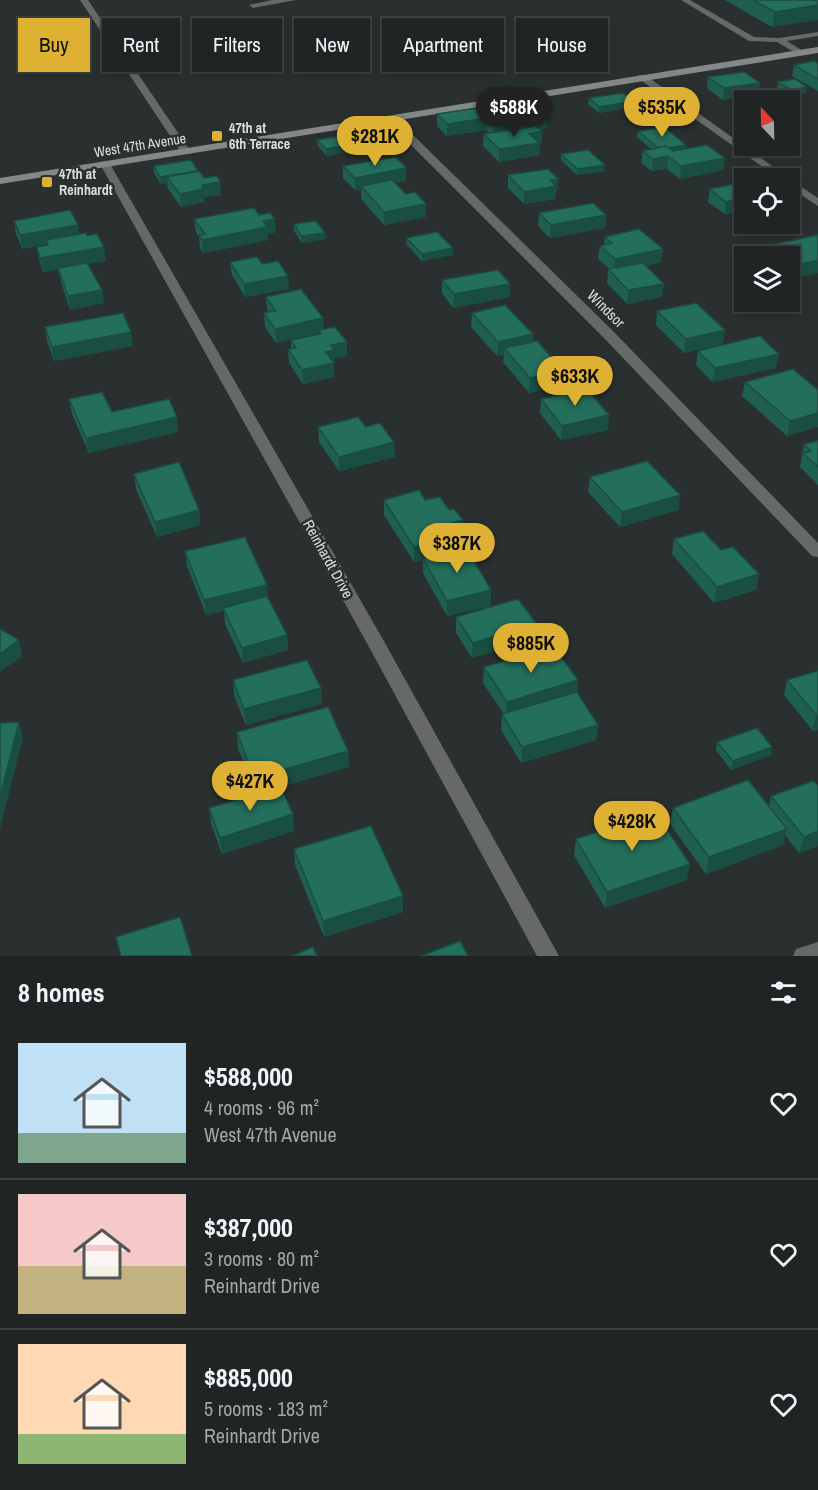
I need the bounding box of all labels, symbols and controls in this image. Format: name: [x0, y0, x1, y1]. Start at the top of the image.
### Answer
chip: Buy: [18, 18, 90, 72]
chip: Rent: [102, 18, 180, 72]
chip: Filters: [192, 18, 282, 72]
chip: New: [294, 18, 370, 72]
chip: Apartment: [382, 18, 504, 72]
chip: House: [516, 18, 608, 72]
pin: $588K: [472, 87, 556, 138]
pin: $535K: [620, 87, 704, 138]
north arrow: [734, 90, 800, 156]
map controls: [734, 90, 800, 312]
text: $588K: [490, 93, 538, 120]
text: $535K: [638, 93, 686, 120]
pin: $281K: [333, 116, 417, 167]
place label: 47th at 6th Terrace: [229, 119, 290, 153]
text: $281K: [351, 122, 399, 149]
street label: West 47th Avenue: [93, 129, 187, 161]
marker: 47th at 6th Terrace: [210, 129, 224, 143]
place label: 47th at Reinhardt: [59, 165, 113, 199]
button: locate: [734, 168, 800, 234]
marker: 47th at Reinhardt: [40, 175, 54, 189]
button: layers: [734, 246, 800, 312]
street label: Windsor: [583, 285, 630, 332]
pin: $633K: [533, 356, 617, 407]
text: $633K: [551, 362, 599, 389]
street label: Reinhardt Drive: [298, 516, 359, 602]
pin: $387K: [415, 523, 499, 574]
text: $387K: [433, 529, 481, 556]
pin: $885K: [489, 623, 573, 674]
text: $885K: [507, 629, 555, 656]
pin: $427K: [208, 761, 292, 812]
text: $427K: [226, 767, 274, 794]
pin: $428K: [590, 801, 674, 852]
text: $428K: [608, 807, 656, 834]
text: 8 homes: [18, 975, 105, 1010]
icon: filters: [767, 976, 800, 1009]
text: $588,000: [204, 1059, 293, 1094]
icon: home: [66, 1067, 138, 1139]
icon: heart: [767, 1087, 800, 1120]
text: 4 rooms · 96 m²: [204, 1094, 319, 1121]
text: West 47th Avenue: [204, 1121, 337, 1148]
text: $387,000: [204, 1210, 293, 1245]
icon: home: [66, 1218, 138, 1290]
icon: heart: [767, 1238, 800, 1271]
text: 3 rooms · 80 m²: [204, 1245, 319, 1272]
text: Reinhardt Drive: [204, 1272, 320, 1299]
text: $885,000: [204, 1360, 293, 1395]
icon: home: [66, 1368, 138, 1440]
icon: heart: [767, 1388, 800, 1421]
text: 5 rooms · 183 m²: [204, 1395, 328, 1422]
text: Reinhardt Drive: [204, 1422, 320, 1449]

